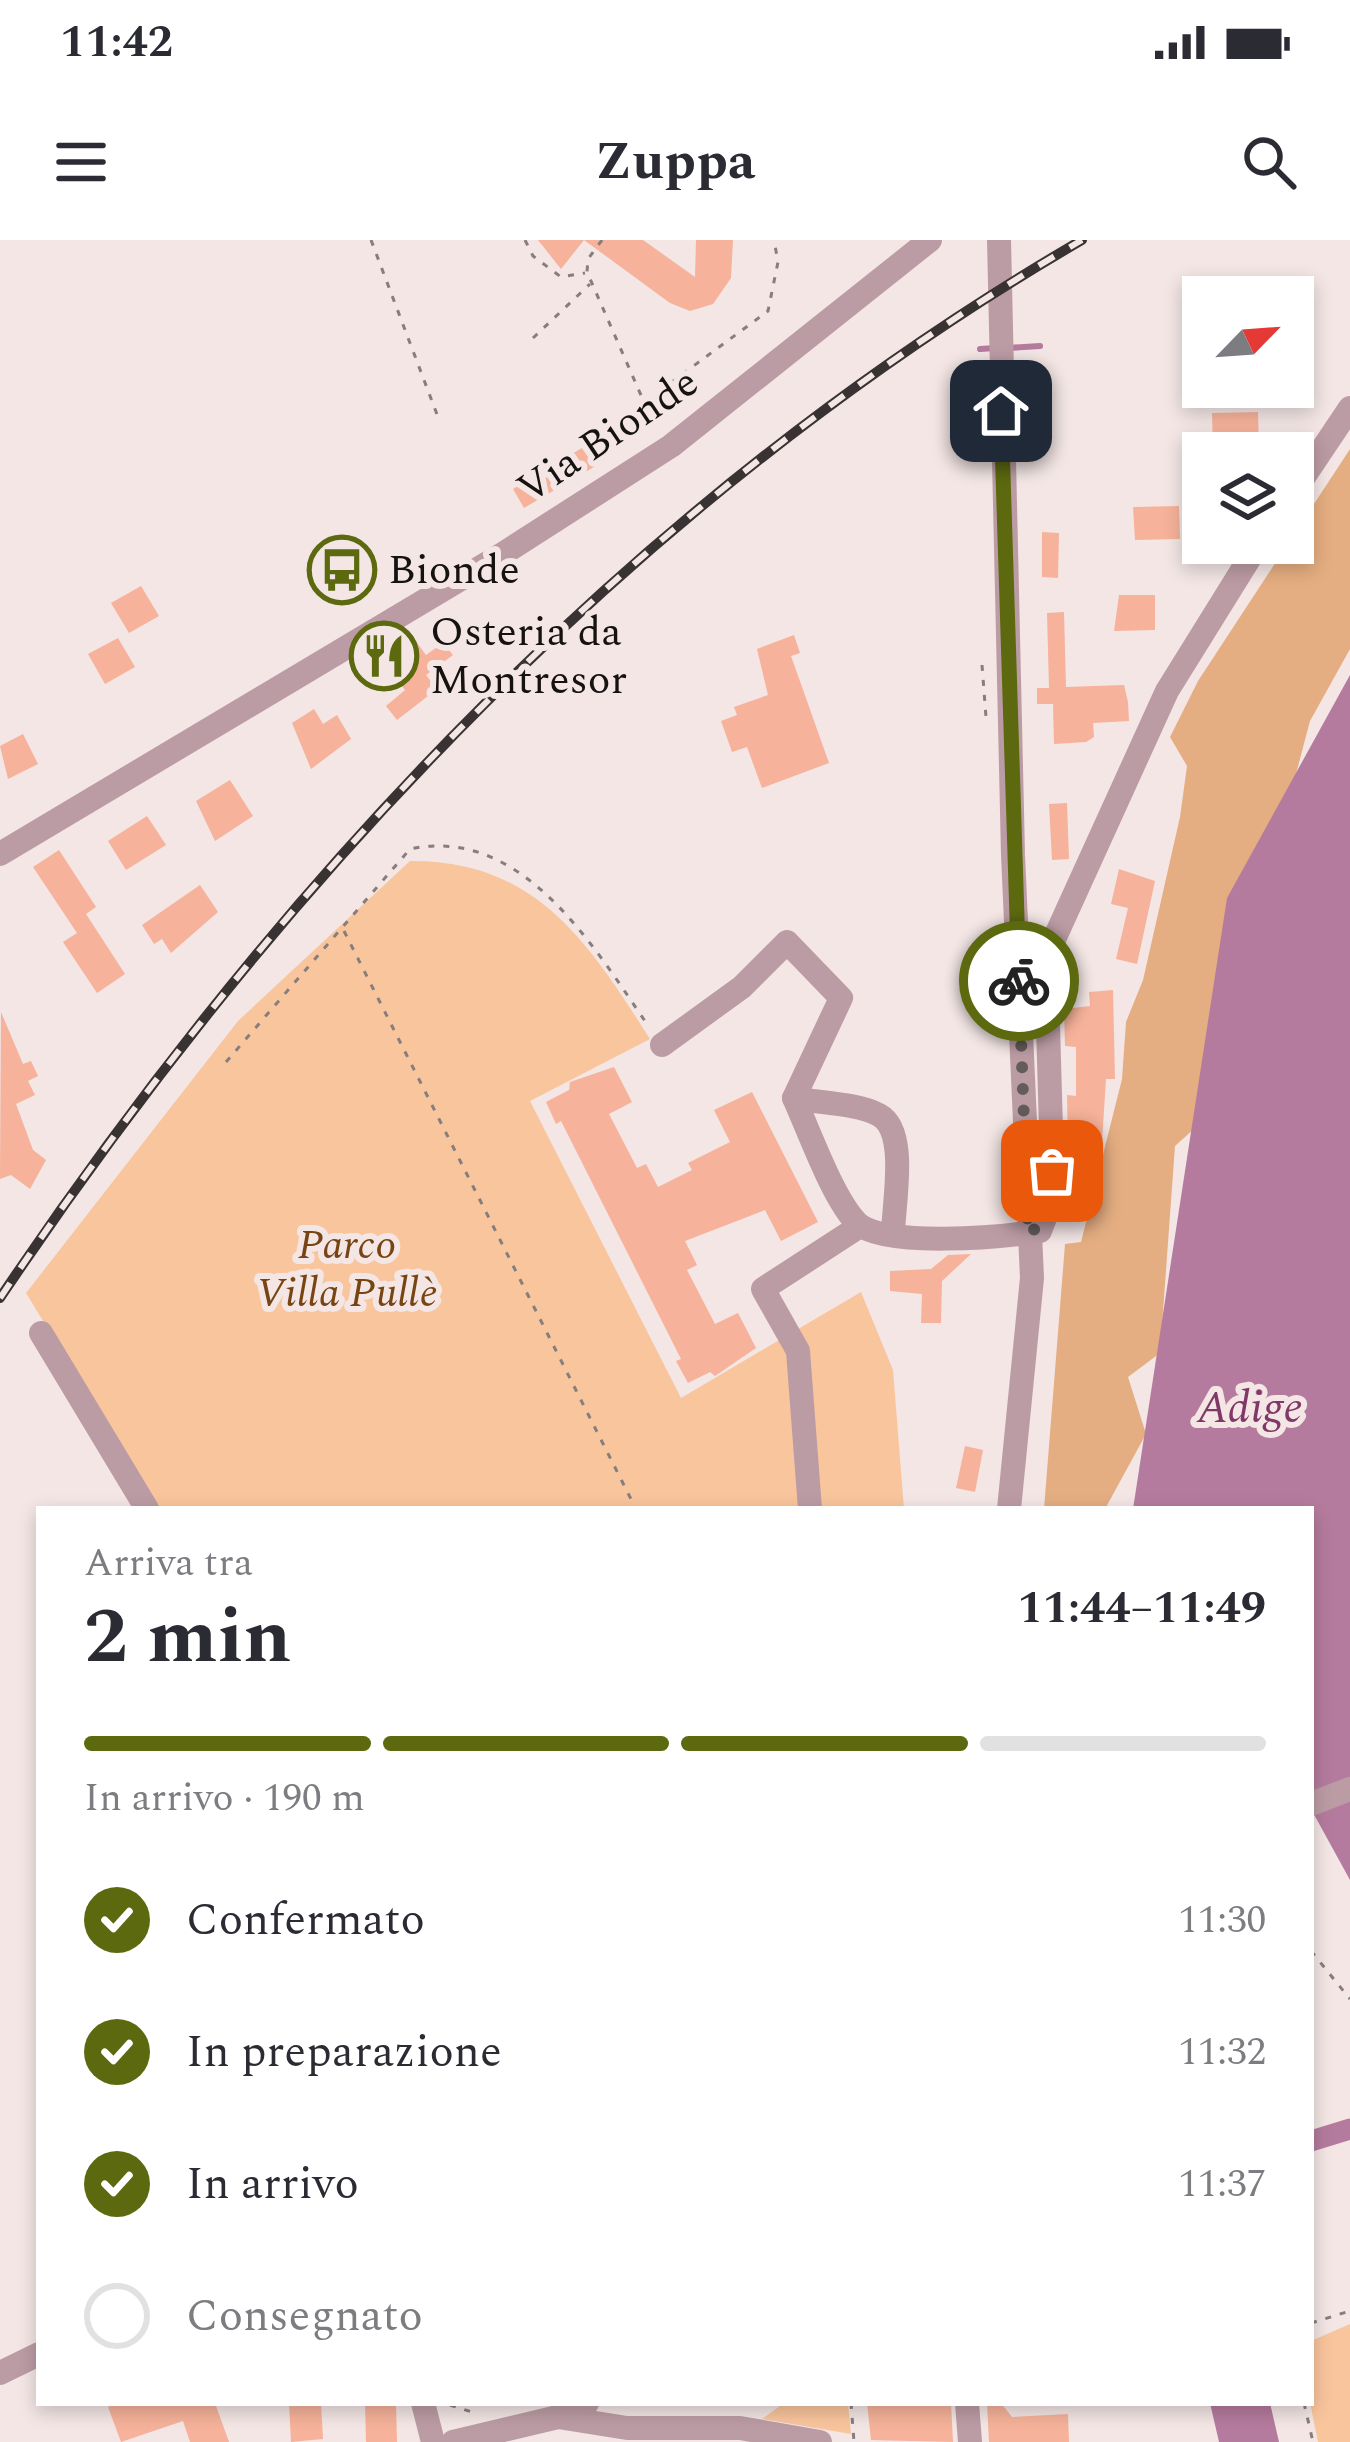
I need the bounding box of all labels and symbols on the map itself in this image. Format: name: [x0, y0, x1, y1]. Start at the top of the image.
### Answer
north arrow: [1182, 276, 1314, 408]
street label: Via Bionde: [505, 352, 711, 520]
pin: [950, 360, 1052, 462]
bus stop icon: Bionde: [307, 535, 377, 605]
place label: Bionde: [388, 539, 520, 602]
place label: Osteria da Montresor: [430, 601, 627, 712]
restaurant icon: Osteria da Montresor: [349, 621, 419, 691]
courier: [959, 921, 1079, 1041]
pin: [1001, 1120, 1103, 1222]
park label: Parco Villa Pullè: [256, 1214, 438, 1325]
water label: Adige: [1196, 1374, 1303, 1443]

